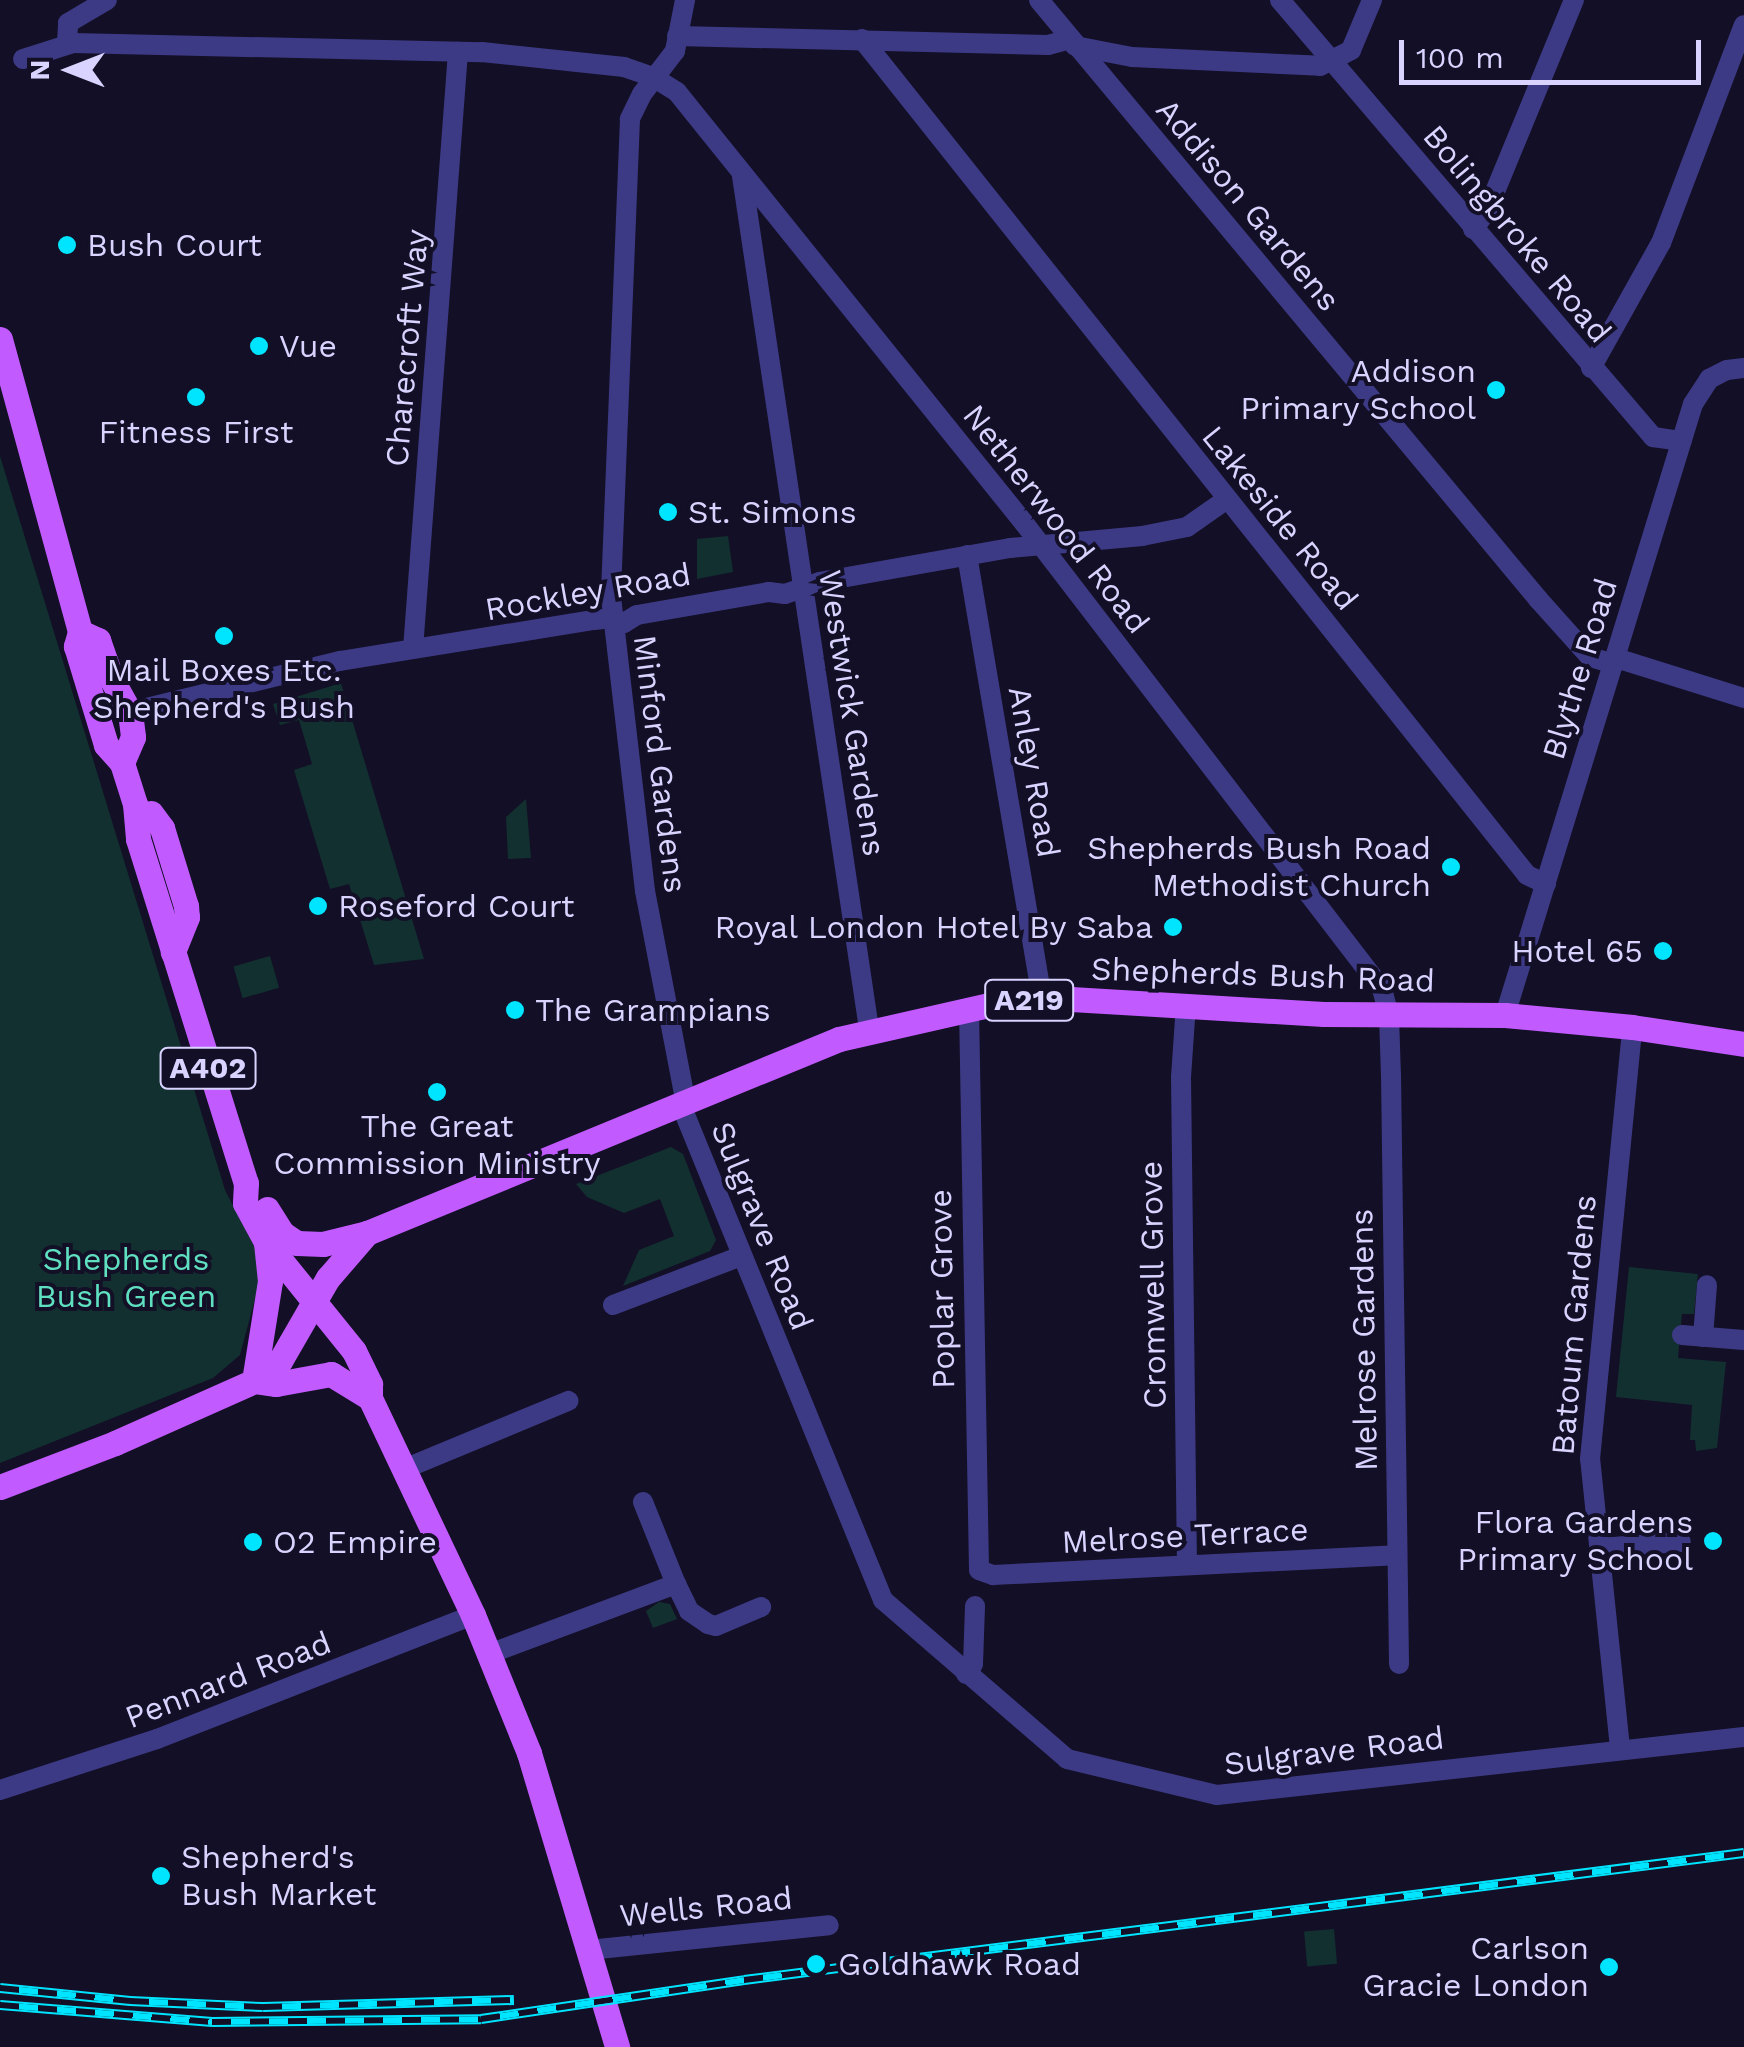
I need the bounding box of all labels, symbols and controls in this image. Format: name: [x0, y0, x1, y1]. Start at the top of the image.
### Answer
north arrow: [20, 20, 120, 120]
scale bar: [1404, 20, 1706, 82]
text: 100 m: [1416, 40, 1504, 75]
text: N: [23, 60, 56, 80]
street label: Addison Gardens: [1148, 91, 1348, 319]
street label: Bolingbroke Road: [1415, 117, 1619, 351]
place label: Bush Court: [87, 226, 262, 264]
street label: Charecroft Way: [377, 227, 437, 469]
marker: Bush Court: [56, 234, 78, 256]
place label: Vue: [279, 327, 337, 365]
marker: Vue: [248, 335, 270, 357]
place label: Addison Primary School: [1239, 353, 1476, 428]
marker: Addison Primary School: [1485, 379, 1507, 401]
marker: Fitness First: [185, 386, 207, 408]
street label: Netherwood Road: [955, 397, 1157, 641]
place label: Fitness First: [98, 413, 294, 451]
street label: Lakeside Road: [1194, 418, 1366, 618]
place label: St. Simons: [688, 493, 857, 531]
marker: St. Simons: [657, 501, 679, 523]
street label: Rockley Road: [482, 555, 694, 629]
street label: Westwick Gardens: [810, 567, 894, 859]
street label: Blythe Road: [1534, 574, 1626, 764]
marker: Mail Boxes Etc. Shepherd's Bush: [213, 625, 235, 647]
street label: Minford Gardens: [625, 633, 695, 895]
place label: Mail Boxes Etc. Shepherd's Bush: [93, 652, 355, 727]
street label: Anley Road: [1000, 683, 1068, 861]
place label: Shepherds Bush Road Methodist Church: [1087, 830, 1431, 905]
marker: Shepherds Bush Road Methodist Church: [1440, 856, 1462, 878]
place label: Roseford Court: [338, 887, 574, 925]
marker: Roseford Court: [307, 895, 329, 917]
place label: Royal London Hotel By Saba: [711, 908, 1153, 946]
marker: Royal London Hotel By Saba: [1162, 916, 1184, 938]
place label: Hotel 65: [1510, 932, 1643, 970]
marker: Hotel 65: [1652, 940, 1674, 962]
street label: Shepherds Bush Road: [1091, 950, 1435, 1000]
road number: A219: [984, 975, 1074, 1025]
place label: The Grampians: [535, 991, 771, 1029]
marker: The Grampians: [504, 999, 526, 1021]
road number: A402: [158, 1043, 258, 1093]
marker: The Great Commission Ministry: [426, 1081, 448, 1103]
place label: The Great Commission Ministry: [274, 1108, 600, 1183]
street label: Sulgrave Road: [703, 1116, 821, 1336]
street label: Cromwell Grove: [1132, 1160, 1174, 1410]
street label: Poplar Grove: [921, 1188, 963, 1390]
street label: Batoum Gardens: [1543, 1193, 1605, 1457]
street label: Melrose Gardens: [1343, 1209, 1385, 1471]
park label: Shepherds Bush Green: [36, 1241, 216, 1316]
place label: Flora Gardens Primary School: [1456, 1504, 1693, 1579]
street label: Melrose Terrace: [1060, 1510, 1310, 1562]
place label: O2 Empire: [273, 1523, 437, 1561]
marker: Flora Gardens Primary School: [1702, 1530, 1724, 1552]
marker: O2 Empire: [242, 1531, 264, 1553]
street label: Pennard Road: [120, 1623, 336, 1737]
street label: Sulgrave Road: [1222, 1718, 1446, 1784]
place label: Shepherd's Bush Market: [181, 1839, 376, 1914]
marker: Shepherd's Bush Market: [150, 1865, 172, 1887]
street label: Wells Road: [618, 1879, 794, 1935]
place label: Carlson Gracie London: [1363, 1930, 1589, 2005]
place label: Goldhawk Road: [838, 1945, 1082, 1983]
marker: Goldhawk Road: [803, 1951, 829, 1977]
marker: Carlson Gracie London: [1598, 1956, 1620, 1978]

